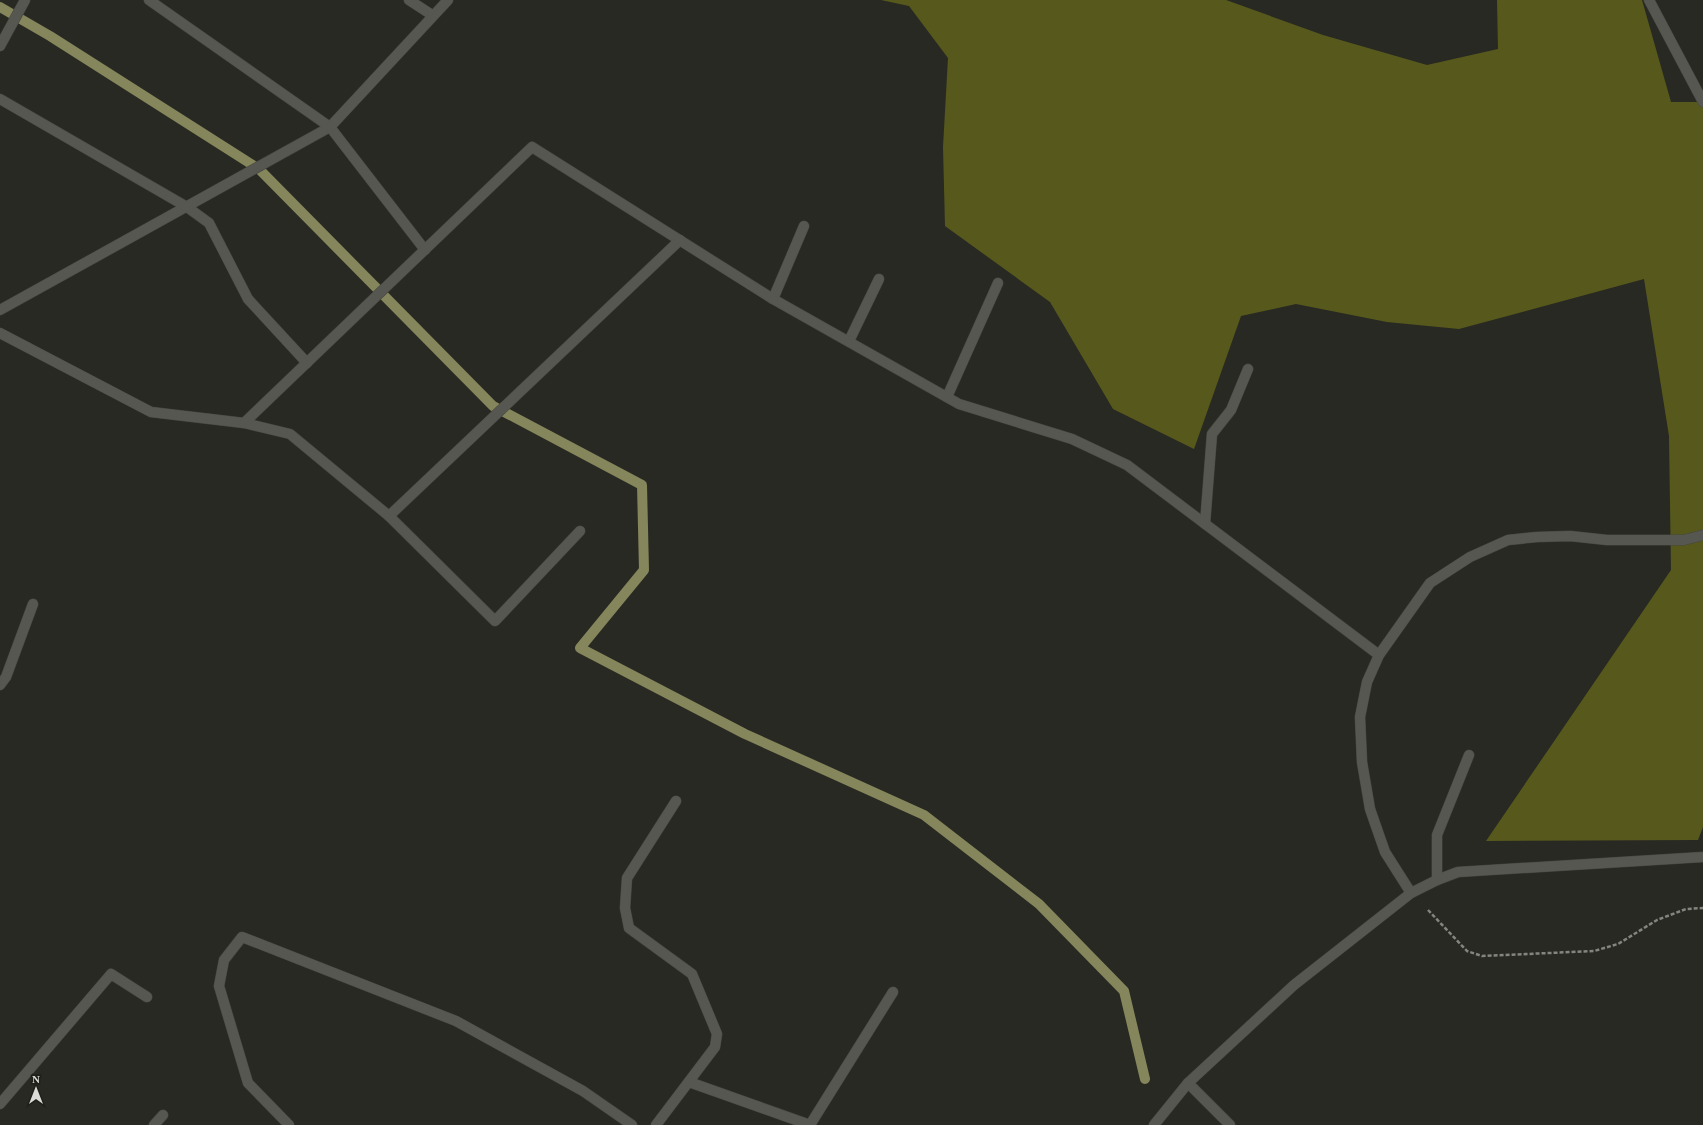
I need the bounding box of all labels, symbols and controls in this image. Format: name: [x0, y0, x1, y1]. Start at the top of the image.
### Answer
north arrow: [16, 1069, 56, 1109]
text: N: [32, 1073, 40, 1085]

